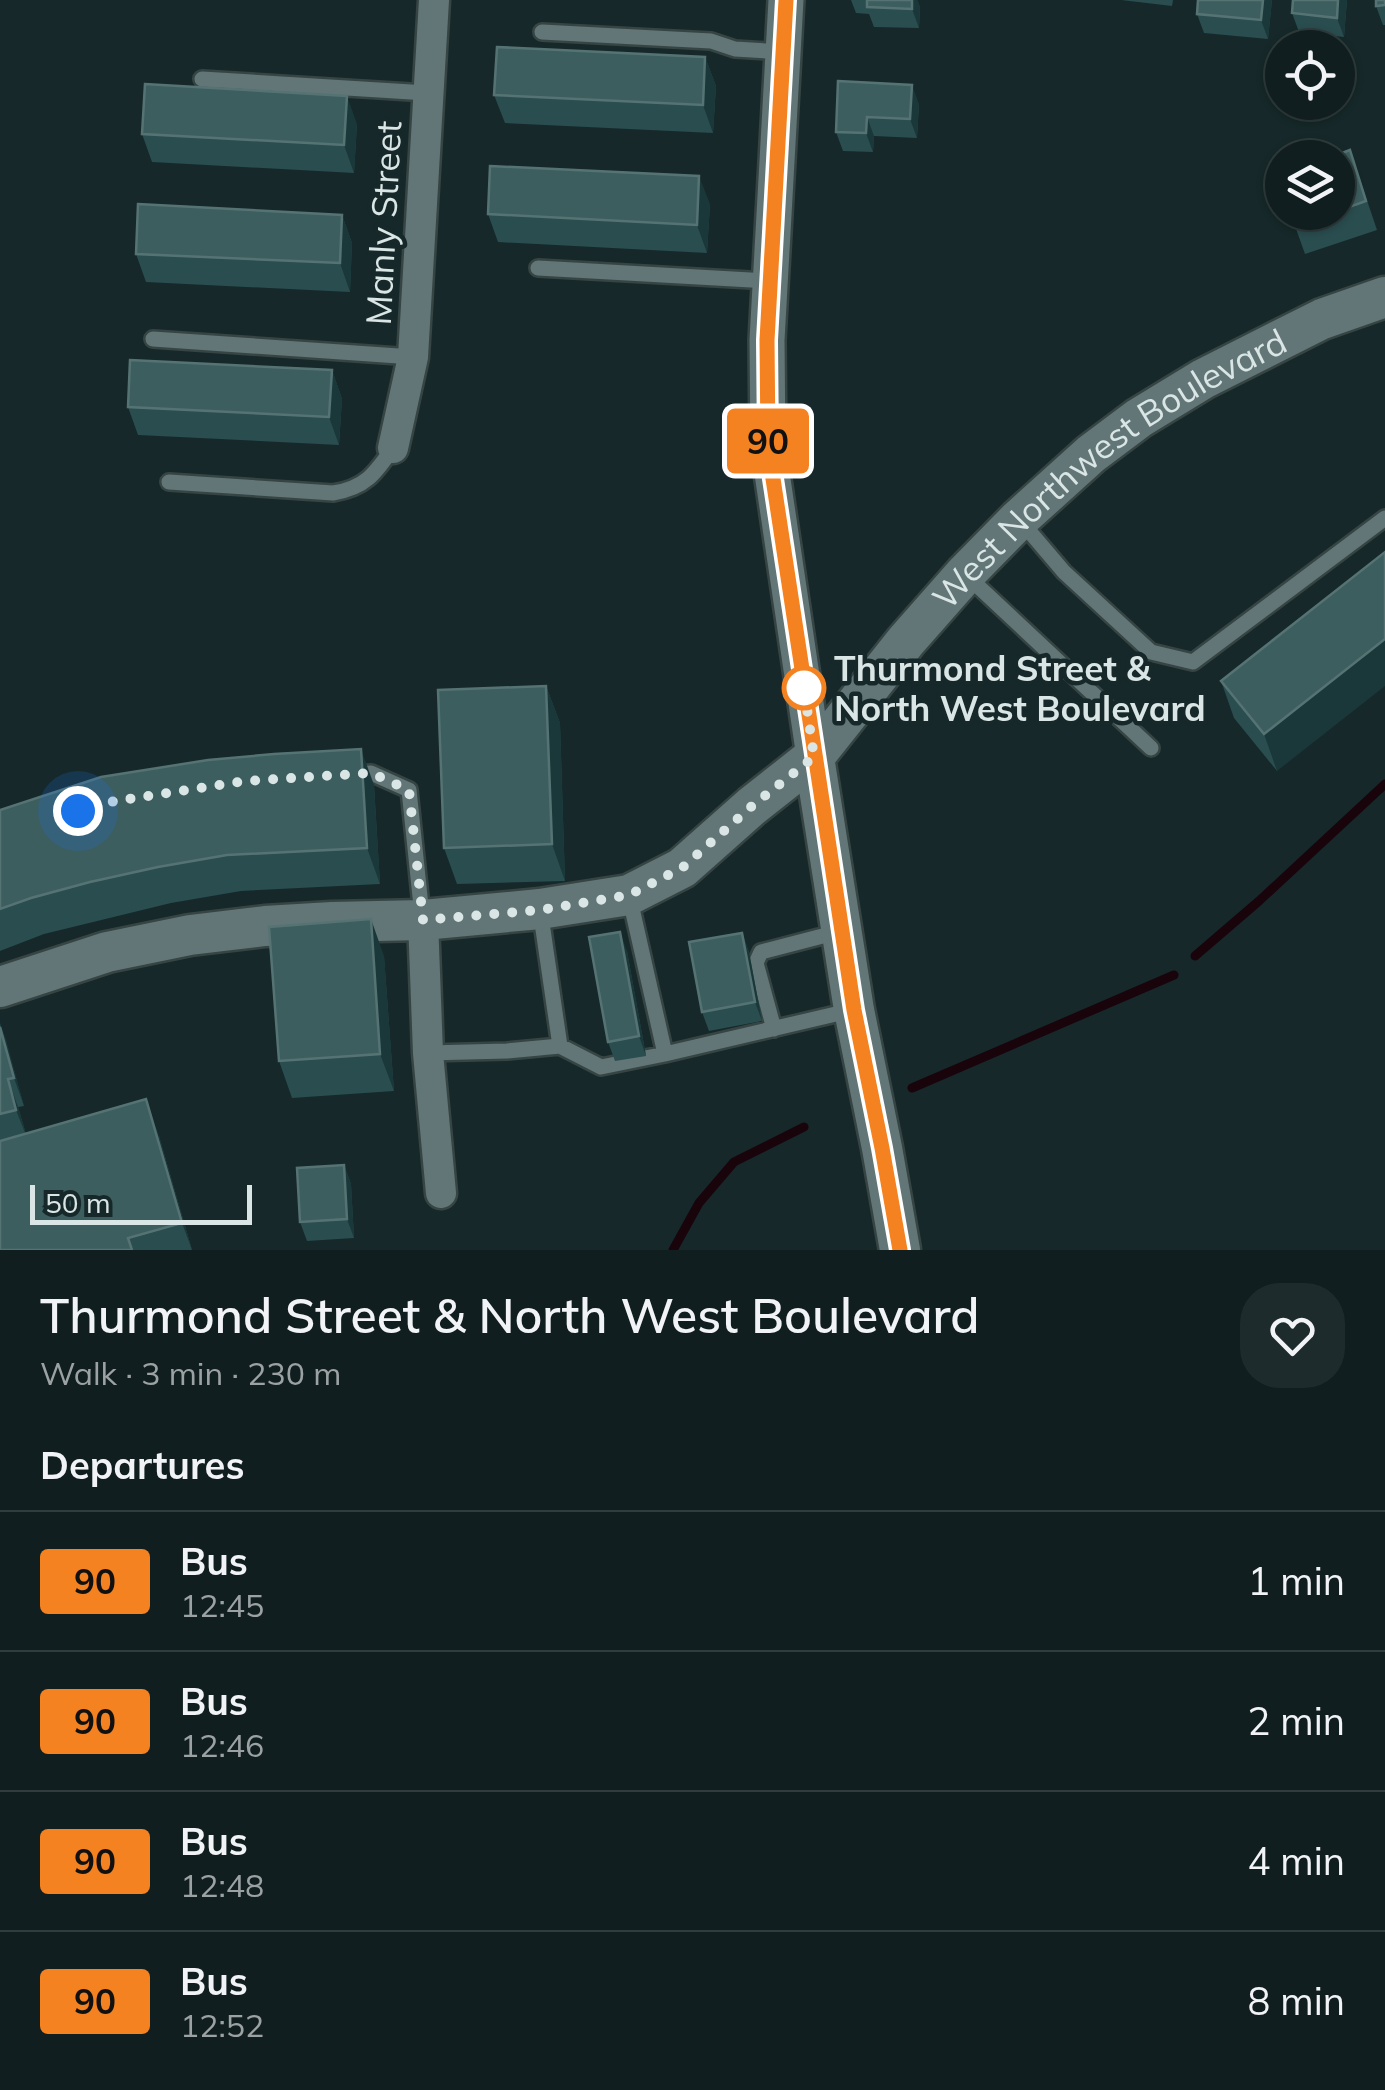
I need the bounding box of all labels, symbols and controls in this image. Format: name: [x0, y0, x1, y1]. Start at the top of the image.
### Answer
map controls: [1265, 30, 1355, 230]
button: locate: [1265, 30, 1355, 120]
street label: Manly Street: [356, 120, 410, 326]
button: layers: [1265, 140, 1355, 230]
street label: West Northwest Boulevard: [923, 319, 1294, 618]
line badge: 90: [723, 408, 813, 474]
text: 90: [747, 419, 789, 463]
place label: Thurmond Street & North West Boulevard: [834, 646, 1206, 730]
marker: Thurmond Street & North West Boulevard: [783, 667, 825, 709]
your location: [53, 786, 103, 836]
scale bar: [30, 1180, 252, 1224]
text: 50 m: [45, 1185, 111, 1220]
button: heart: [1240, 1283, 1345, 1388]
text: Thurmond Street & North West Boulevard: [40, 1285, 979, 1345]
text: Walk · 3 min · 230 m: [40, 1353, 341, 1393]
text: Departures: [40, 1441, 244, 1489]
text: Bus: [180, 1537, 248, 1585]
text: 1 min: [1248, 1557, 1345, 1605]
text: 90: [74, 1559, 116, 1603]
text: 12:45: [180, 1585, 264, 1625]
text: Bus: [180, 1677, 248, 1725]
text: 2 min: [1248, 1697, 1345, 1745]
text: 90: [74, 1699, 116, 1743]
text: 12:46: [180, 1725, 264, 1765]
text: Bus: [180, 1817, 248, 1865]
text: 4 min: [1248, 1837, 1345, 1885]
text: 90: [74, 1839, 116, 1883]
text: 12:48: [180, 1865, 264, 1905]
text: Bus: [180, 1957, 248, 2005]
text: 8 min: [1248, 1977, 1345, 2025]
text: 90: [74, 1979, 116, 2023]
text: 12:52: [180, 2005, 264, 2045]

